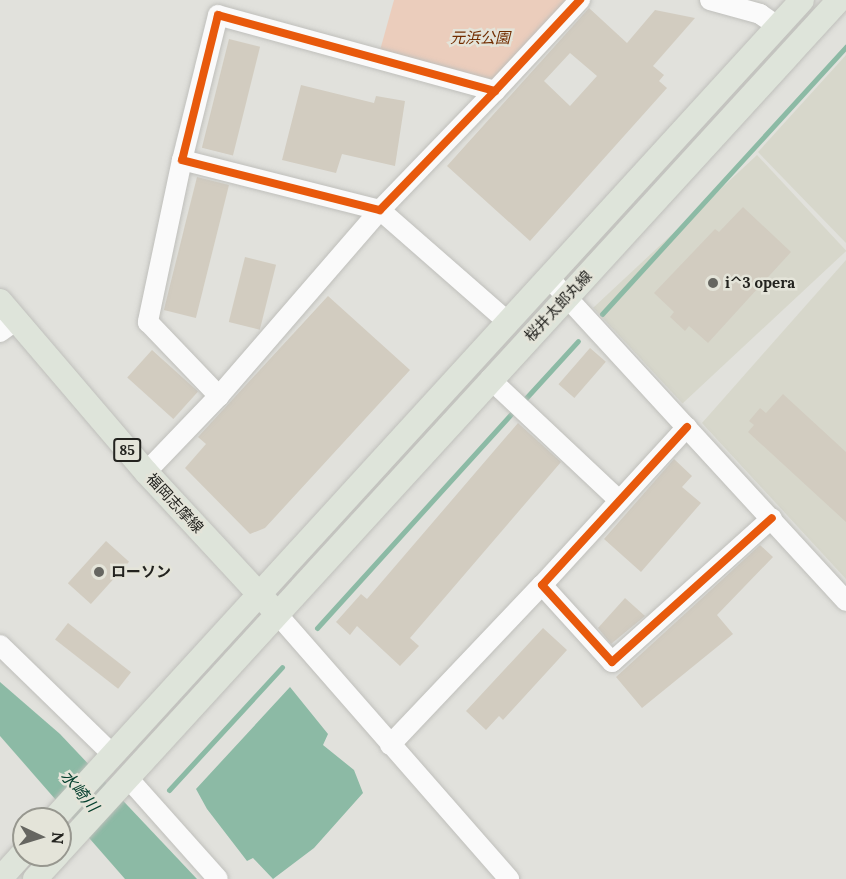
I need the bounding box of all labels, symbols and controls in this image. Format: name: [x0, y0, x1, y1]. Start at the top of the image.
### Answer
park label: 元浜公園: [450, 29, 510, 47]
street label: 桜井太郎丸線: [521, 267, 595, 345]
place label: i^3 opera: [725, 274, 795, 292]
marker: i^3 opera: [706, 276, 720, 290]
road number: 85: [112, 439, 142, 461]
street label: 福岡志摩線: [143, 469, 207, 537]
place label: ローソン: [111, 563, 171, 581]
marker: ローソン: [92, 565, 106, 579]
water label: 水崎川: [57, 766, 103, 816]
north arrow: [12, 807, 72, 867]
text: N: [48, 831, 68, 845]

